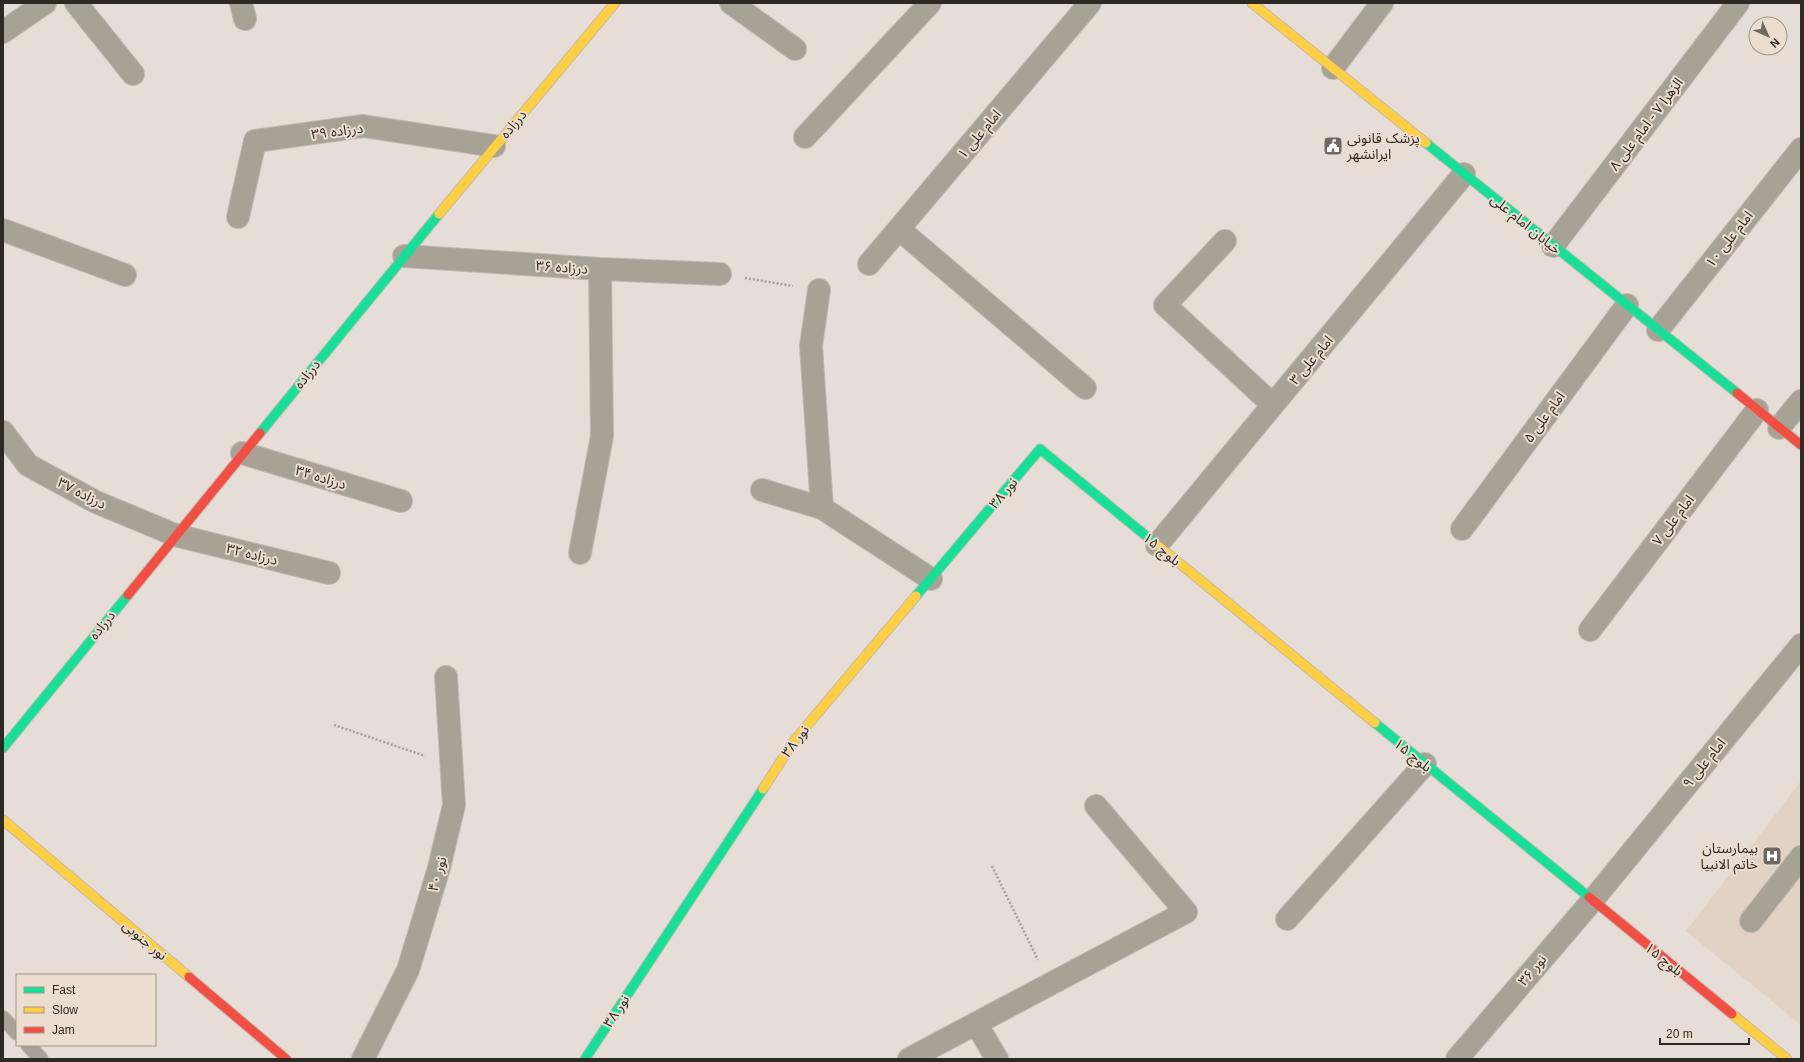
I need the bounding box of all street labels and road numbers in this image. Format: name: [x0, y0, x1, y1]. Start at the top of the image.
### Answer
street label: الزهرا ۷ - امام علی ۸: [1606, 75, 1688, 175]
street label: درزاده: [496, 106, 530, 142]
street label: امام علی ۱: [954, 106, 1006, 164]
street label: درزاده ۳۹: [310, 120, 364, 143]
street label: خیابان امام علی: [1486, 191, 1564, 260]
street label: امام علی ۱۰: [1702, 208, 1758, 272]
street label: درزاده ۳۶: [535, 257, 589, 278]
street label: امام علی ۳: [1286, 332, 1338, 390]
street label: درزاده: [291, 356, 324, 392]
street label: امام علی ۵: [1520, 388, 1570, 447]
street label: درزاده ۳۴: [293, 462, 349, 493]
street label: درزاده ۳۷: [55, 474, 109, 513]
street label: نور ۳۸: [985, 474, 1021, 512]
street label: امام علی ۷: [1649, 492, 1700, 550]
street label: بلوچ ۱۵: [1138, 529, 1184, 571]
street label: درزاده ۳۲: [224, 540, 280, 569]
street label: درزاده: [86, 607, 119, 643]
street label: نور ۳۸: [778, 722, 813, 761]
street label: بلوچ ۱۵: [1389, 735, 1435, 777]
street label: امام علی ۹: [1679, 735, 1731, 793]
street label: نور ۴۰: [424, 855, 451, 894]
street label: نور جنوبی: [119, 917, 171, 964]
street label: بلوچ ۱۵: [1640, 939, 1686, 981]
street label: نور ۳۶: [1514, 951, 1550, 989]
street label: نور ۳۸: [600, 992, 633, 1031]

